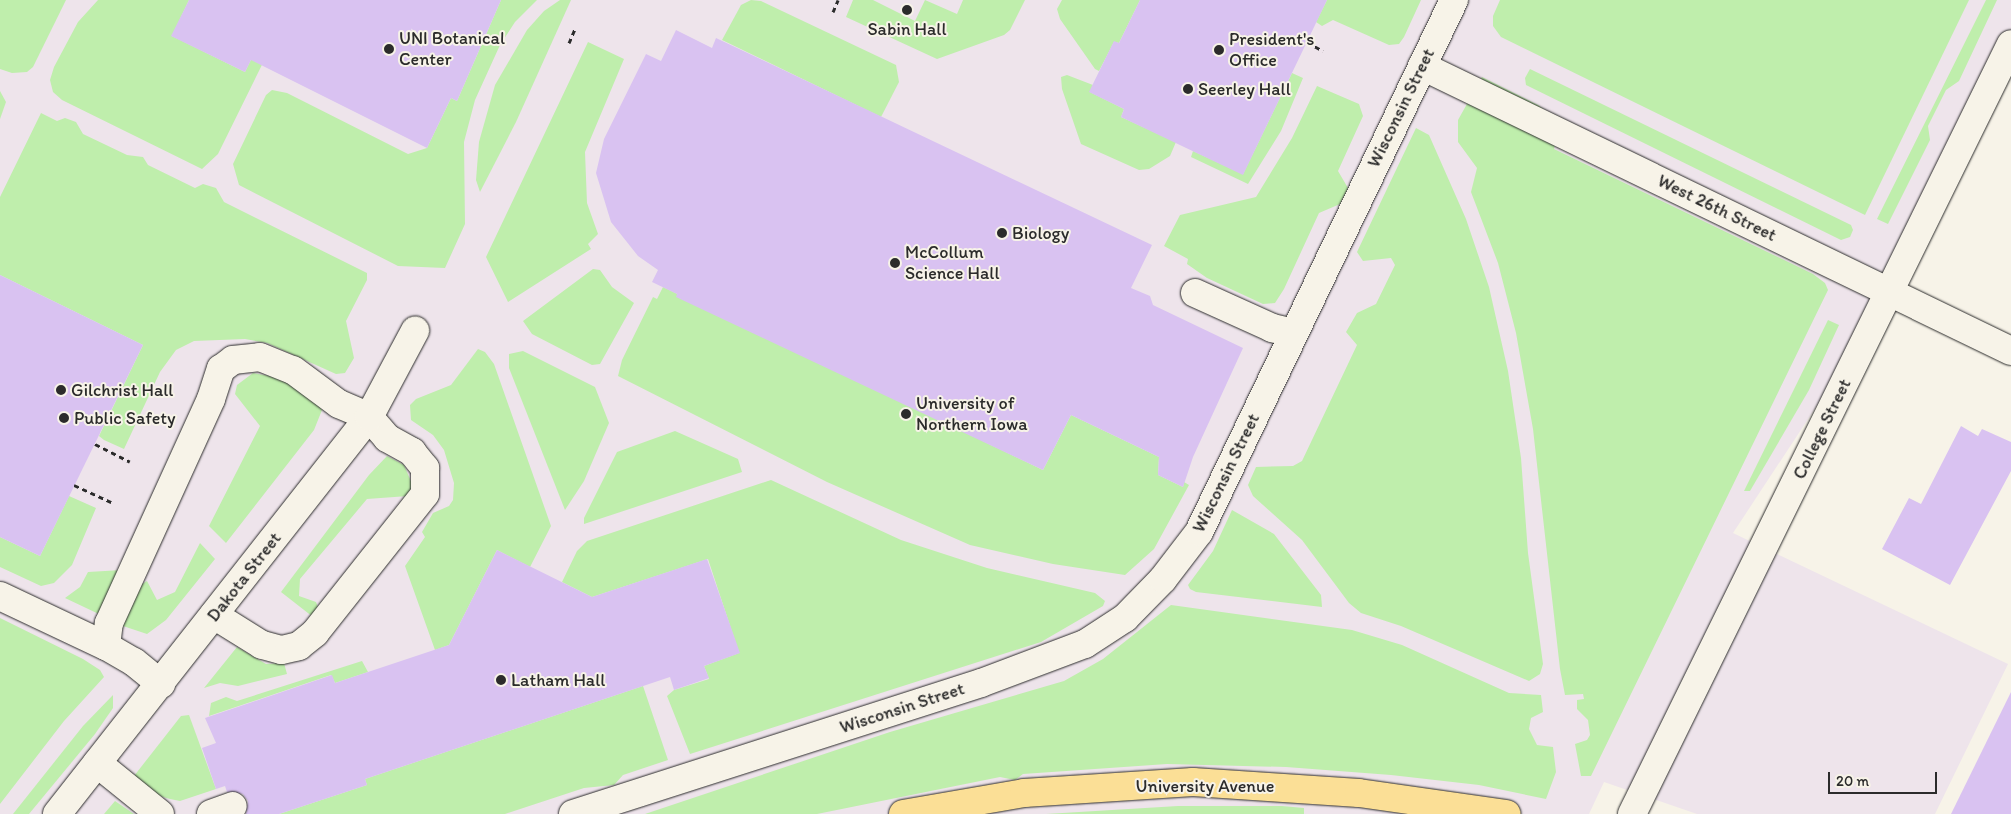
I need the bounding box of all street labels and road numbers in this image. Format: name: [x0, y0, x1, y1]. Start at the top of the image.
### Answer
street label: Wisconsin Street: [1363, 45, 1439, 171]
street label: West 26th Street: [1654, 170, 1780, 246]
street label: College Street: [1788, 375, 1856, 483]
street label: Wisconsin Street: [1188, 410, 1264, 536]
street label: Dakota Street: [202, 528, 286, 626]
street label: Wisconsin Street: [837, 678, 967, 738]
street label: University Avenue: [1136, 775, 1274, 797]

